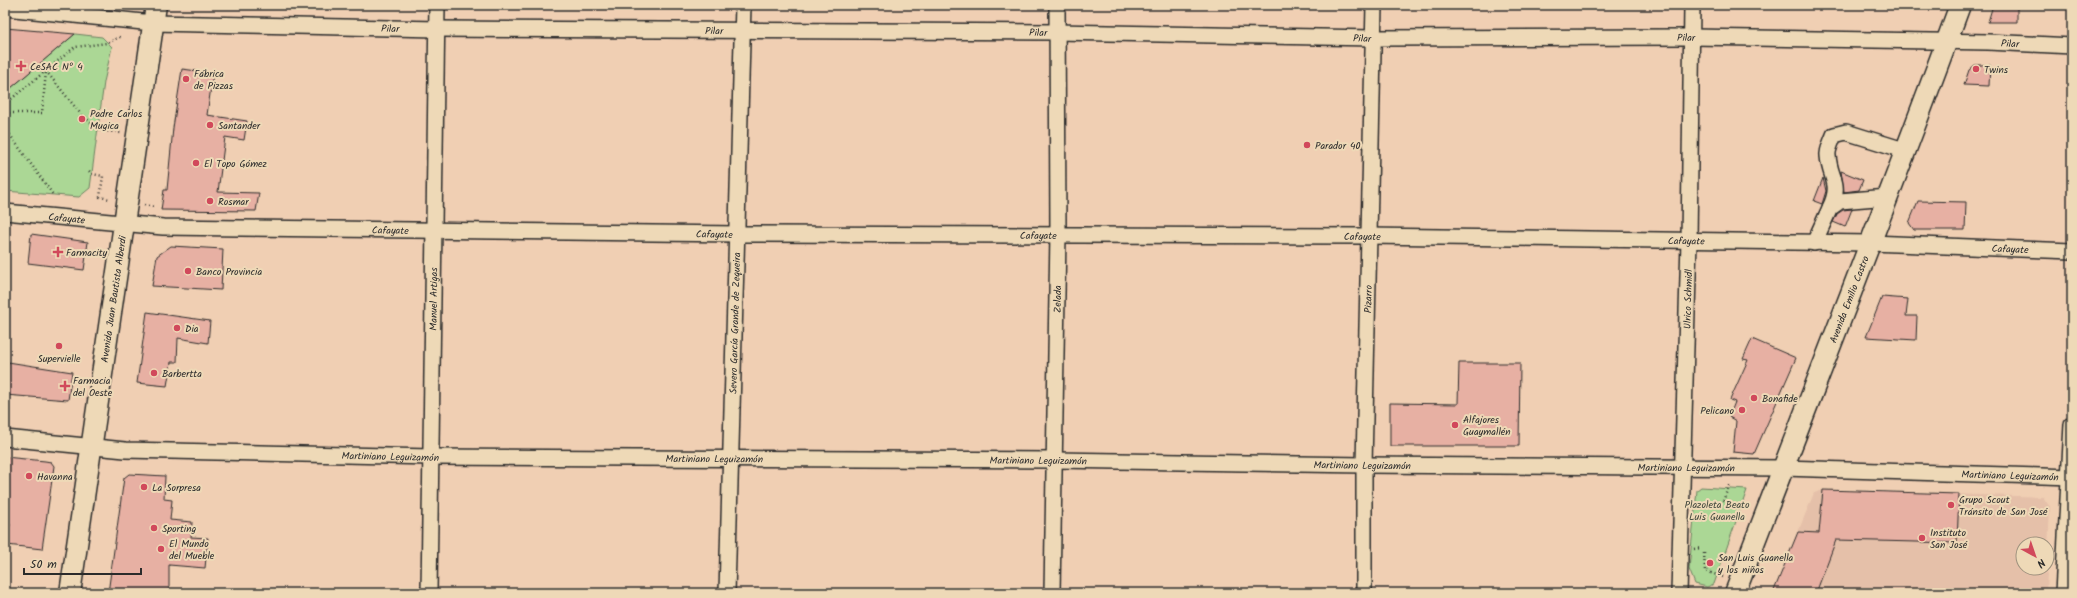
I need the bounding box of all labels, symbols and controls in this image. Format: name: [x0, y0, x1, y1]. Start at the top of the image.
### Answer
street label: Pilar: [381, 21, 400, 37]
street label: Pilar: [705, 23, 724, 39]
street label: Pilar: [1029, 25, 1048, 41]
street label: Pilar: [1677, 30, 1696, 46]
street label: Pilar: [1353, 31, 1372, 47]
street label: Pilar: [2000, 36, 2020, 53]
place label: CeSAC Nº 4: [30, 59, 83, 75]
marker: CeSAC Nº 4: [15, 60, 27, 72]
place label: Twins: [1984, 62, 2009, 78]
marker: Twins: [1971, 64, 1981, 74]
place label: Fábrica de Pizzas: [194, 66, 234, 94]
marker: Fábrica de Pizzas: [181, 74, 191, 84]
place label: Padre Carlos Mugica: [90, 106, 143, 134]
marker: Padre Carlos Mugica: [77, 114, 87, 124]
place label: Santander: [218, 118, 261, 134]
marker: Santander: [205, 120, 215, 130]
place label: Parador 40: [1315, 138, 1360, 154]
marker: Parador 40: [1302, 140, 1312, 150]
place label: El Topo Gómez: [204, 156, 268, 172]
marker: El Topo Gómez: [191, 158, 201, 168]
place label: Rosmar: [218, 194, 249, 210]
marker: Rosmar: [205, 196, 215, 206]
street label: Cafayate: [47, 209, 86, 229]
street label: Cafayate: [372, 223, 409, 239]
street label: Cafayate: [696, 226, 733, 243]
street label: Cafayate: [1020, 228, 1057, 244]
street label: Cafayate: [1344, 229, 1381, 245]
street label: Cafayate: [1668, 233, 1705, 250]
street label: Avenida Juan Bautista Alberdi: [97, 234, 131, 364]
street label: Cafayate: [1991, 241, 2029, 258]
place label: Farmacity: [66, 245, 108, 261]
marker: Farmacity: [53, 247, 63, 257]
street label: Severo García Grande de Zequeira: [725, 252, 745, 394]
street label: Avenida Emilio Castro: [1825, 253, 1874, 346]
place label: Banco Provincia: [196, 264, 262, 280]
marker: Banco Provincia: [183, 266, 193, 276]
street label: Manuel Artigas: [426, 267, 442, 331]
street label: Ulrico Schmidl: [1679, 268, 1697, 329]
street label: Pizarro: [1360, 284, 1377, 313]
street label: Zelada: [1050, 285, 1066, 313]
place label: Dia: [185, 321, 199, 337]
marker: Dia: [172, 323, 182, 333]
marker: Supervielle: [54, 341, 64, 351]
place label: Supervielle: [37, 351, 81, 367]
place label: Barbertta: [162, 366, 202, 382]
marker: Barbertta: [149, 368, 159, 378]
place label: Farmacia del Oeste: [73, 373, 113, 401]
marker: Farmacia del Oeste: [60, 381, 70, 391]
place label: Bonafide: [1762, 391, 1798, 407]
marker: Bonafide: [1749, 393, 1759, 403]
place label: Pelicano: [1700, 403, 1734, 419]
marker: Pelicano: [1737, 405, 1747, 415]
place label: Alfajores Guaymallén: [1463, 412, 1511, 440]
marker: Alfajores Guaymallén: [1450, 420, 1460, 430]
street label: Martiniano Leguizamón: [341, 448, 439, 466]
street label: Martiniano Leguizamón: [666, 451, 763, 468]
street label: Martiniano Leguizamón: [990, 453, 1087, 470]
street label: Martiniano Leguizamón: [1313, 457, 1411, 474]
street label: Martiniano Leguizamón: [1638, 460, 1735, 477]
street label: Martiniano Leguizamón: [1961, 467, 2059, 486]
place label: Havanna: [37, 469, 73, 485]
marker: Havanna: [24, 471, 34, 481]
place label: La Sorpresa: [152, 480, 201, 496]
marker: La Sorpresa: [139, 482, 149, 492]
place label: Grupo Scout Tránsito de San José: [1959, 492, 2048, 520]
park label: Plazoleta Beato Luis Guanella: [1685, 497, 1750, 525]
marker: Grupo Scout Tránsito de San José: [1946, 500, 1956, 510]
place label: Sporting: [162, 521, 197, 537]
marker: Sporting: [149, 523, 159, 533]
place label: Instituto San José: [1930, 525, 1968, 553]
marker: Instituto San José: [1917, 533, 1927, 543]
place label: El Mundo del Mueble: [169, 536, 215, 564]
north arrow: [2015, 536, 2055, 576]
marker: El Mundo del Mueble: [156, 544, 166, 554]
scale bar: [24, 550, 141, 576]
place label: San Luis Guanella y los niños: [1717, 550, 1794, 578]
text: N: [2032, 554, 2049, 572]
text: 50 m: [30, 555, 57, 574]
marker: San Luis Guanella y los niños: [1705, 558, 1715, 568]

